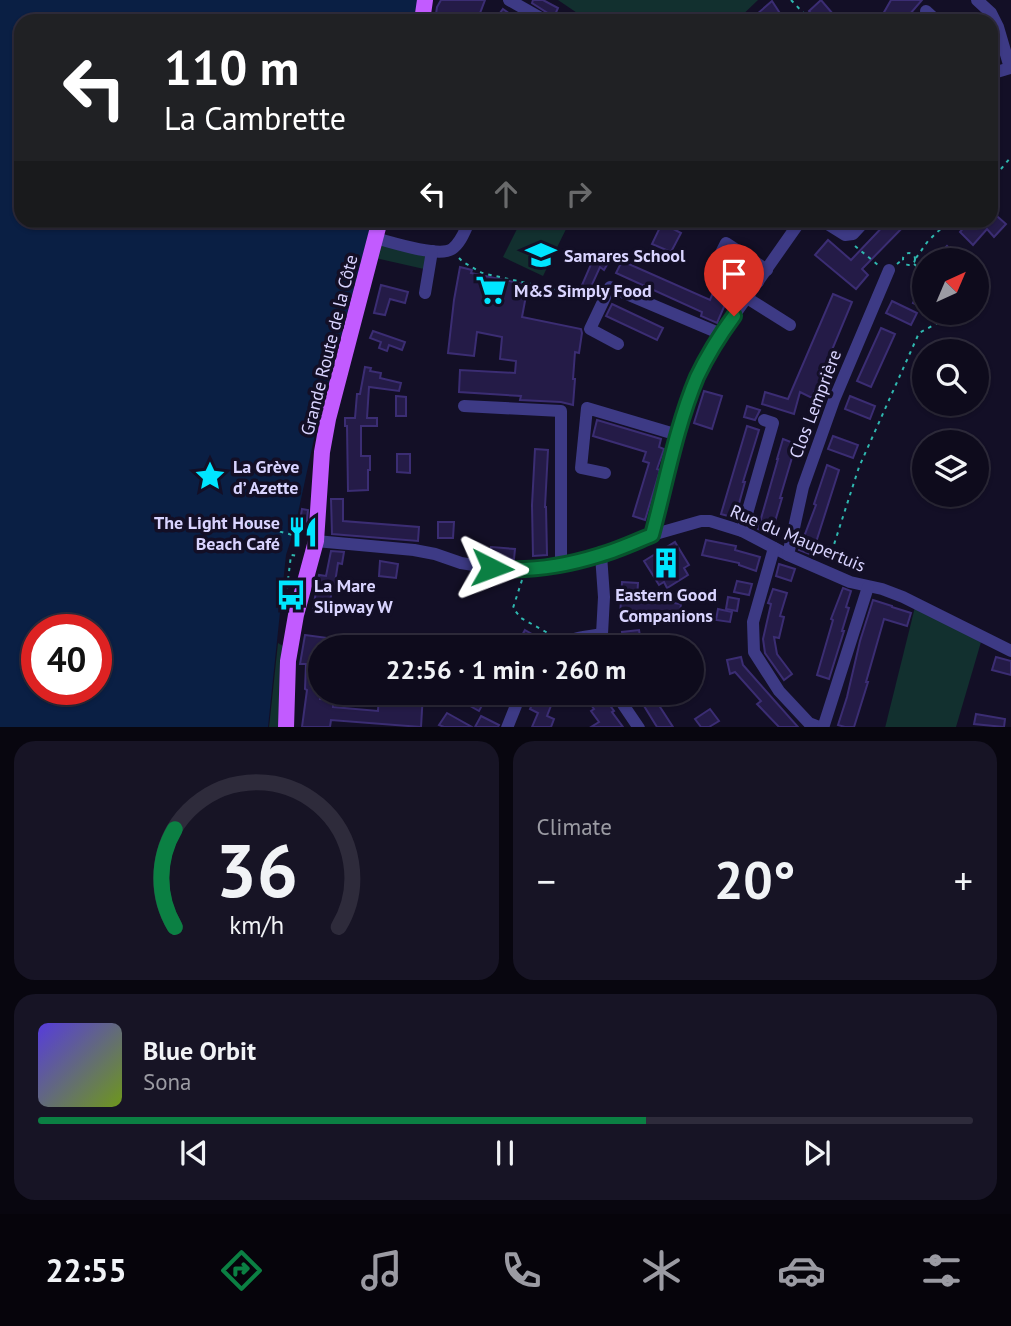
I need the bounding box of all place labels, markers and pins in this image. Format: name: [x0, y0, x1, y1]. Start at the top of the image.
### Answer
school or university icon: Samares School: [524, 238, 558, 272]
place label: Samares School: [564, 244, 686, 267]
pin: [704, 244, 764, 316]
supermarket icon: M&S Simply Food: [474, 273, 508, 307]
place label: M&S Simply Food: [514, 279, 652, 302]
place label: La Grève d’ Azette: [233, 455, 299, 499]
place icon: La Grève d’ Azette: [193, 459, 227, 493]
place label: The Light House Beach Café: [154, 511, 280, 555]
restaurant icon: The Light House Beach Café: [286, 515, 320, 549]
building icon: Eastern Good Companions: [649, 546, 683, 580]
place label: La Mare Slipway W: [314, 574, 393, 618]
bus stop icon: La Mare Slipway W: [274, 578, 308, 612]
place label: Eastern Good Companions: [615, 583, 717, 627]

